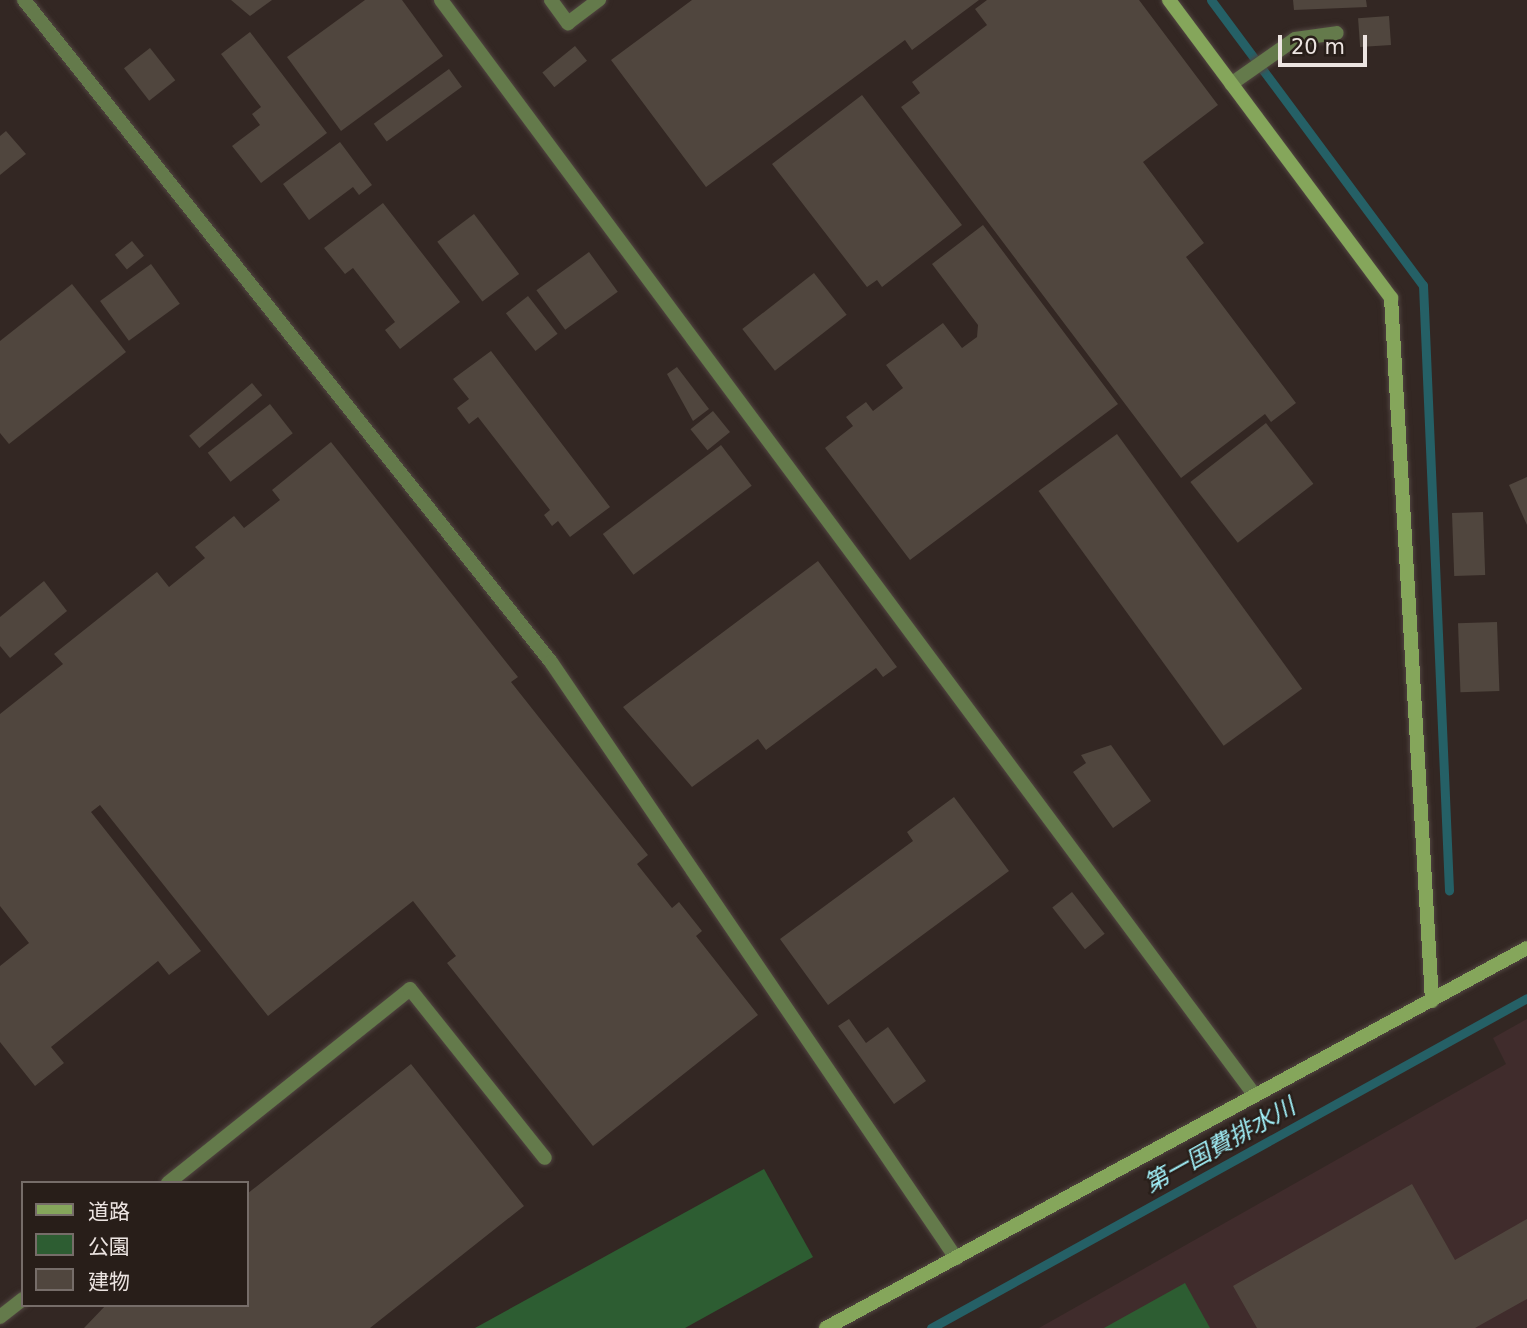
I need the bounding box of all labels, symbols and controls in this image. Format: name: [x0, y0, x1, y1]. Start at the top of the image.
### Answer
scale bar: [1282, 21, 1371, 65]
text: 20 m: [1291, 35, 1345, 59]
water label: 第一国費排水川: [1140, 1093, 1300, 1199]
legend: [21, 1181, 248, 1307]
text: 道路: [88, 1200, 130, 1224]
text: 公園: [88, 1235, 130, 1259]
text: 建物: [88, 1270, 130, 1294]

